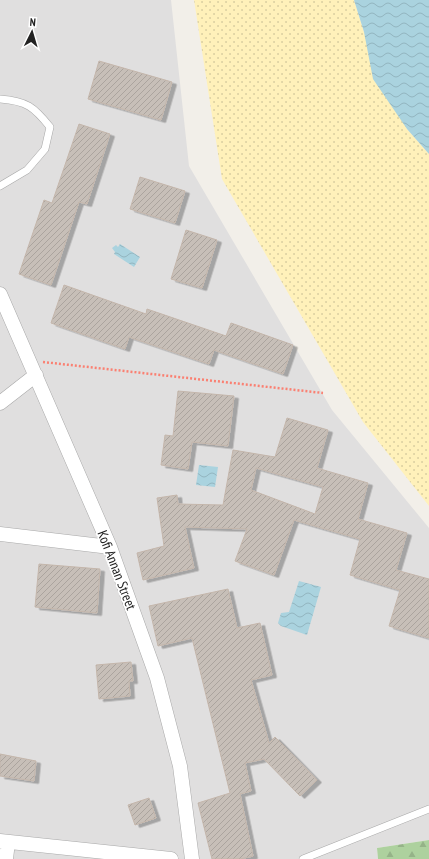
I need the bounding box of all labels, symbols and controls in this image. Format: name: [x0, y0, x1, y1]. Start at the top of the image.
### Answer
north arrow: [12, 12, 52, 52]
text: N: [29, 15, 36, 29]
street label: Kofi Annan Street: [94, 528, 140, 612]

